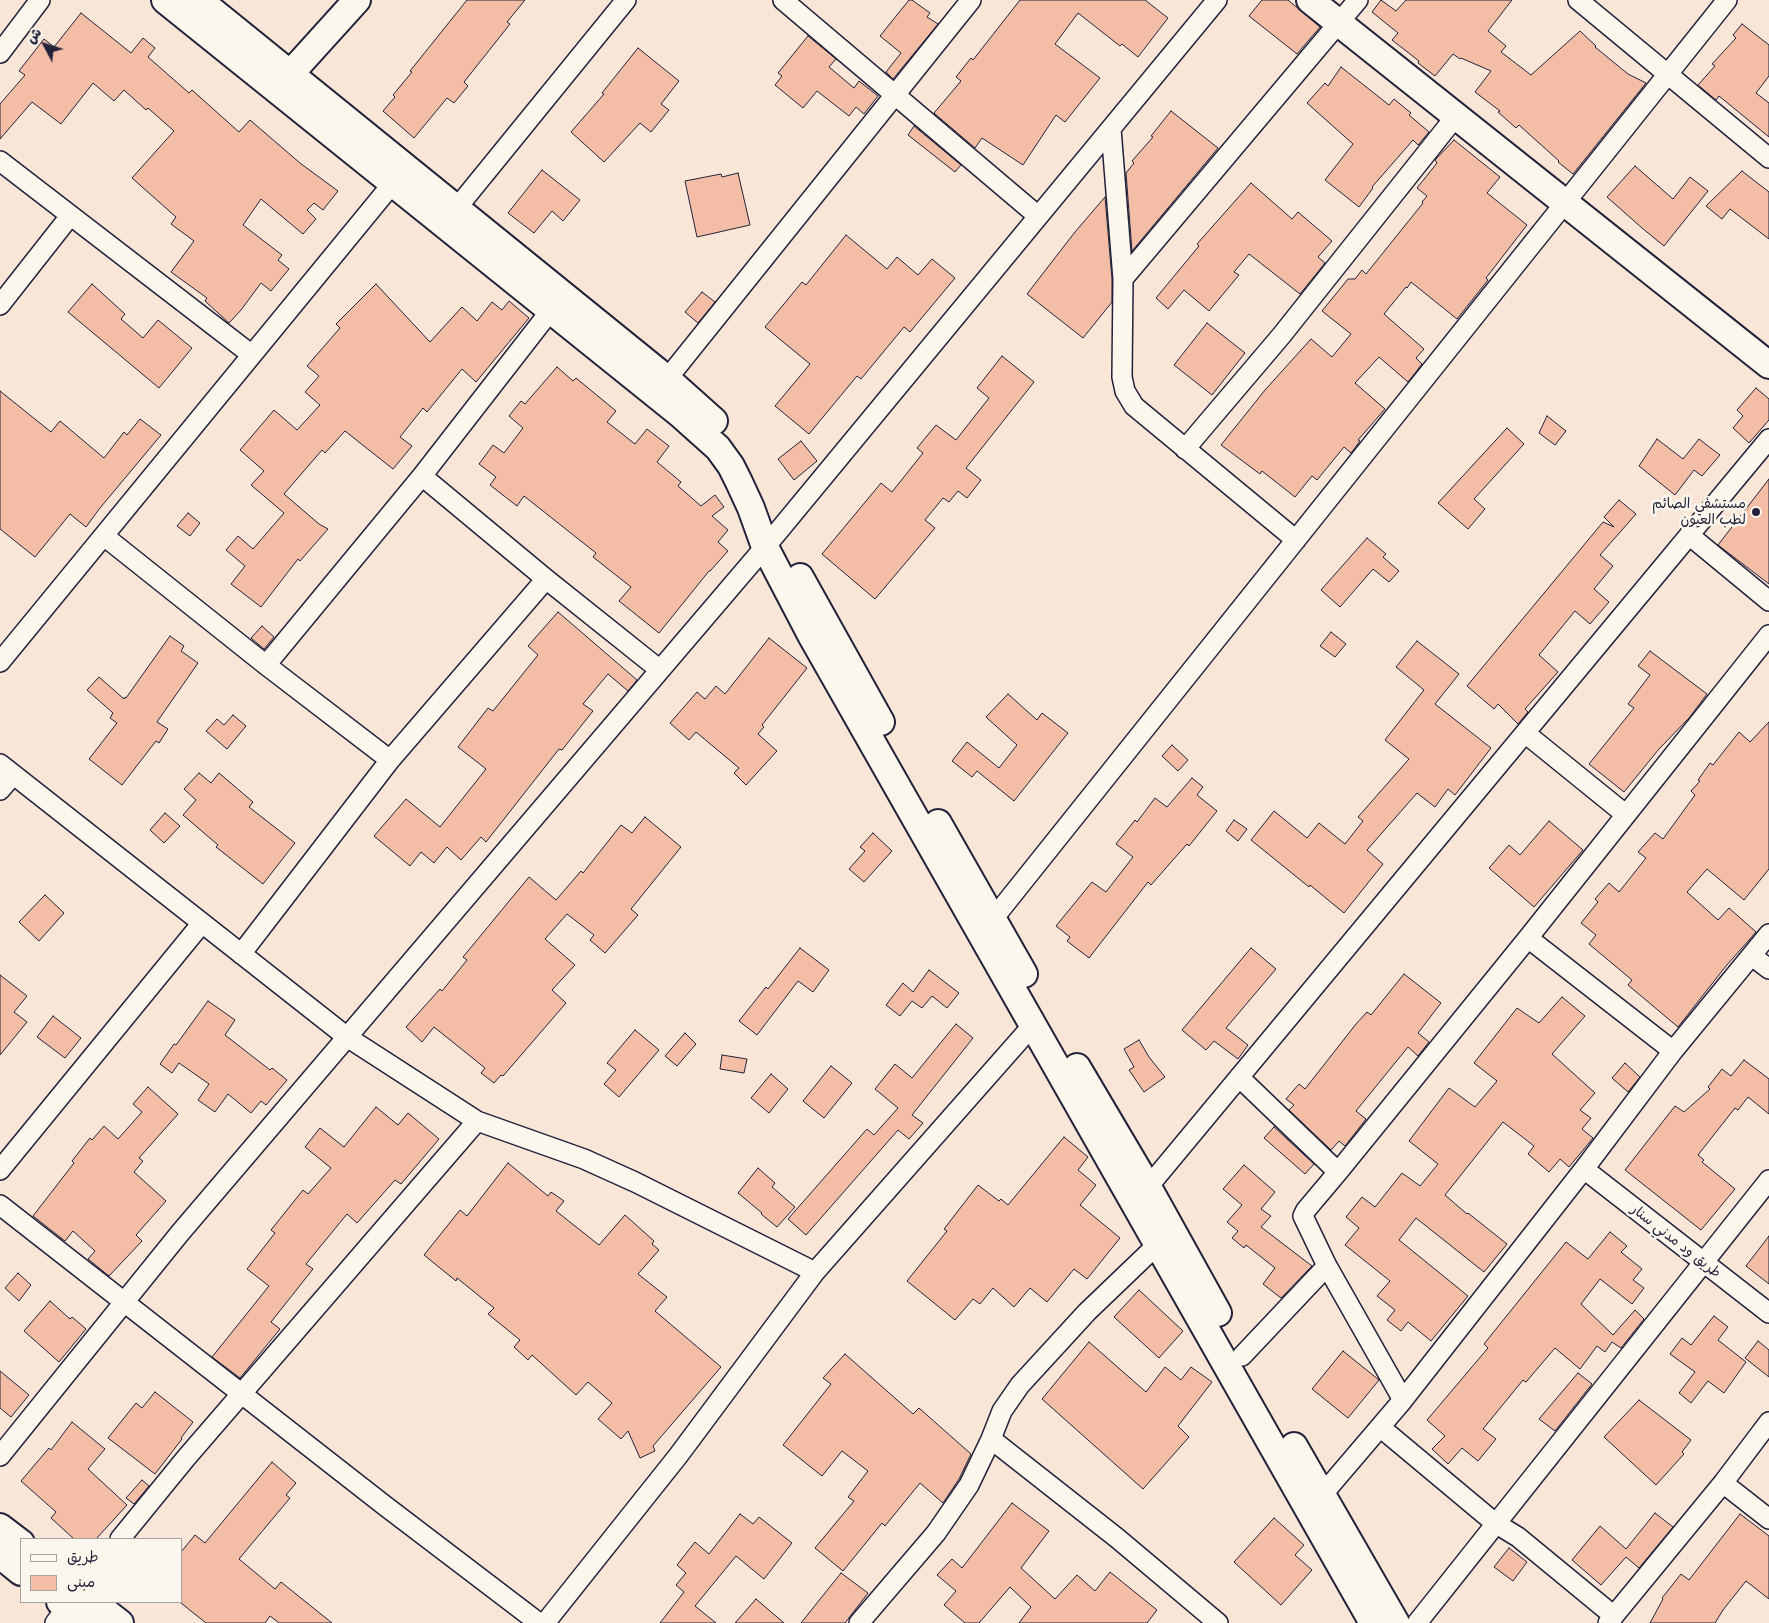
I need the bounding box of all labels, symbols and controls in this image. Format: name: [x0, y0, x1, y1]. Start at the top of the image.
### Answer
north arrow: [20, 20, 70, 70]
text: ش: [21, 23, 45, 47]
place label: مستشفي الصائم لطب العيون: [1652, 496, 1746, 528]
marker: مستشفي الصائم لطب العيون: [1750, 506, 1762, 518]
street label: طريق ود مدني سنار: [1628, 1201, 1724, 1281]
legend: [20, 1538, 182, 1603]
text: طريق: [67, 1546, 99, 1566]
text: مبنى: [67, 1571, 95, 1591]

